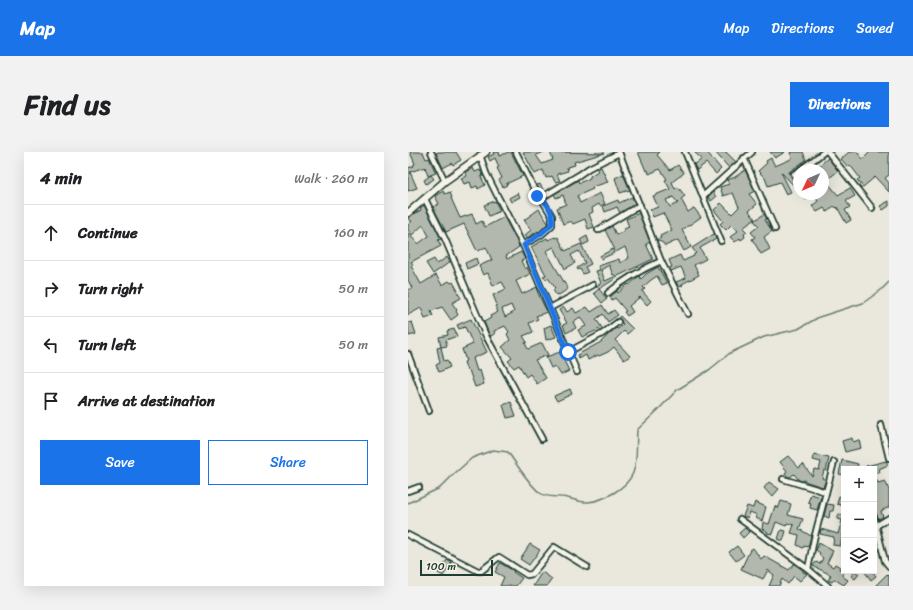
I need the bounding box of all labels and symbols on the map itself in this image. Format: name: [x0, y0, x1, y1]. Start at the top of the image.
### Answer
north arrow: [793, 164, 829, 200]
route end: [528, 187, 546, 205]
route start: [559, 343, 577, 361]
scale bar: [420, 558, 493, 577]

